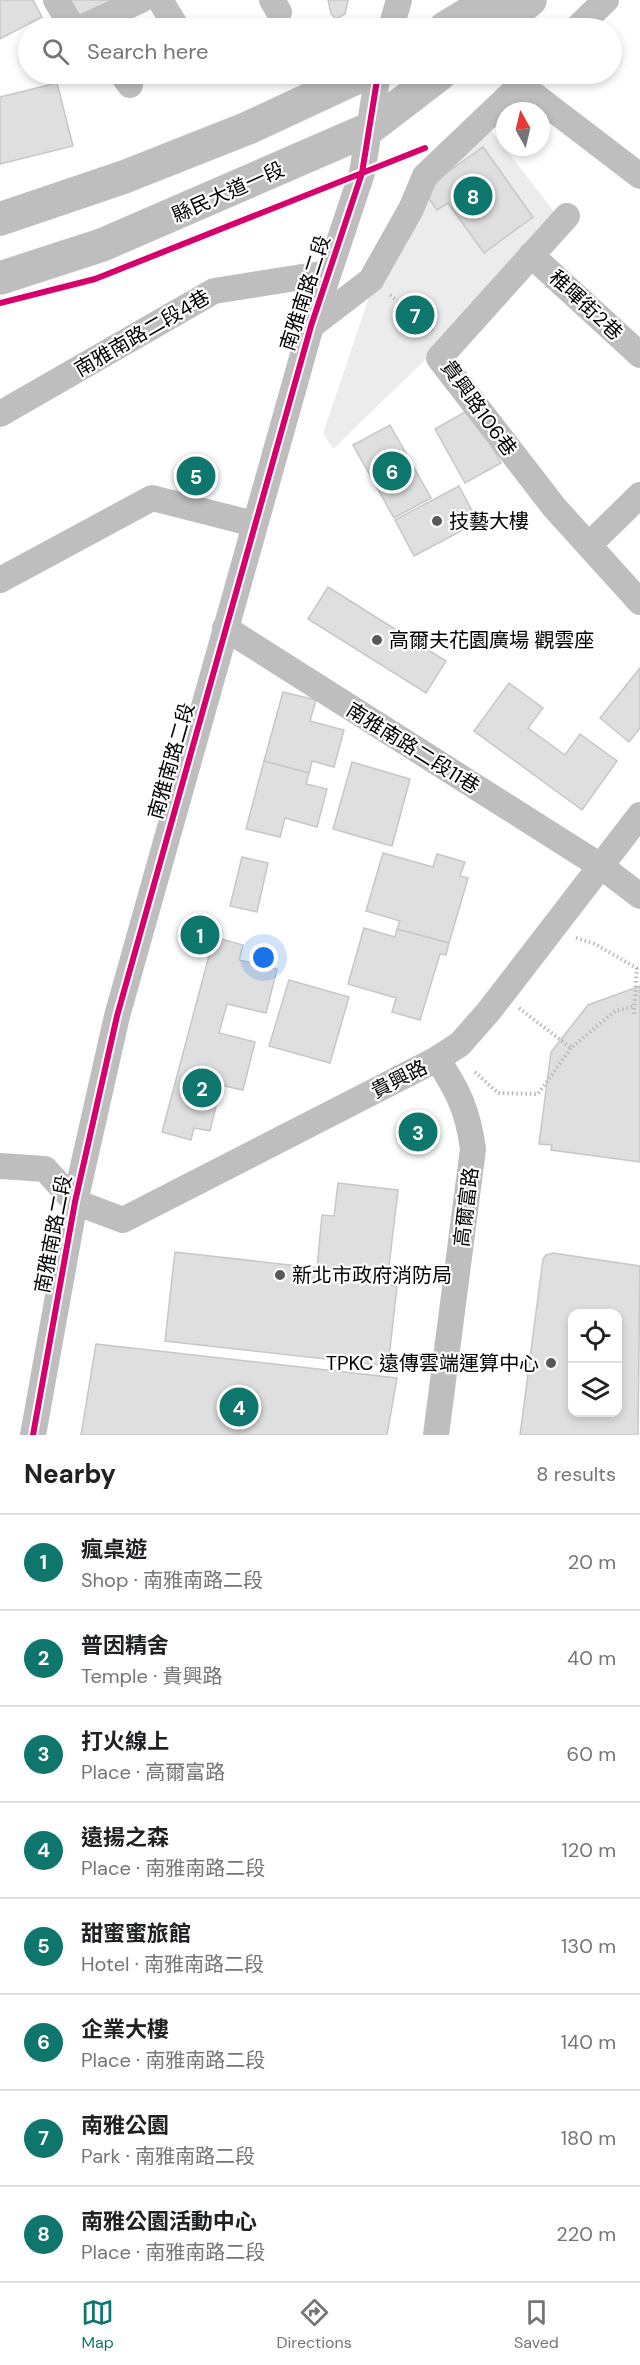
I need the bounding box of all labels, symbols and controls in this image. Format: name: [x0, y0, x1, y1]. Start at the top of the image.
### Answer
search box: [18, 18, 622, 84]
icon: search: [39, 35, 72, 68]
text: Search here: [87, 37, 208, 66]
north arrow: [496, 102, 550, 156]
street label: 縣民大道一段: [168, 156, 288, 228]
pin: 8: [454, 174, 492, 218]
street label: 南雅南路二段: [274, 232, 336, 354]
street label: 稚暉街2巷: [544, 264, 628, 346]
street label: 南雅南路二段4巷: [70, 284, 214, 382]
pin: 7: [396, 292, 434, 338]
street label: 貴興路106巷: [435, 355, 523, 461]
pin: 6: [372, 448, 412, 494]
pin: 5: [176, 454, 216, 498]
place label: 技藝大樓: [449, 508, 529, 534]
marker: 技藝大樓: [430, 514, 444, 528]
place label: 高爾夫花園廣場 觀雲座: [389, 627, 594, 653]
marker: 高爾夫花園廣場 觀雲座: [370, 633, 384, 647]
street label: 南雅南路二段11巷: [341, 697, 485, 799]
street label: 南雅南路二段: [142, 700, 200, 822]
pin: 1: [180, 912, 220, 958]
your location: [249, 943, 278, 972]
street label: 貴興路: [366, 1054, 432, 1104]
pin: 2: [182, 1066, 222, 1110]
pin: 3: [398, 1110, 438, 1154]
street label: 高爾富路: [448, 1166, 484, 1248]
street label: 南雅南路二段: [29, 1173, 77, 1295]
place label: 新北市政府消防局: [292, 1262, 452, 1288]
marker: 新北市政府消防局: [273, 1268, 287, 1282]
map controls: [568, 1309, 622, 1417]
button: locate: [568, 1309, 622, 1363]
place label: TPKC 遠傳雲端運算中心: [326, 1350, 539, 1376]
marker: TPKC 遠傳雲端運算中心: [544, 1356, 558, 1370]
button: layers: [568, 1363, 622, 1417]
pin: 4: [220, 1384, 258, 1430]
text: Nearby: [24, 1457, 116, 1491]
text: 8 results: [536, 1461, 616, 1487]
text: 瘋桌遊: [81, 1535, 147, 1564]
text: 1: [40, 1549, 47, 1575]
text: 20 m: [568, 1549, 616, 1575]
text: Shop · 南雅南路二段: [81, 1567, 263, 1593]
text: 普因精舍: [81, 1631, 169, 1660]
text: 2: [38, 1645, 49, 1671]
text: 40 m: [567, 1645, 616, 1671]
text: Temple · 貴興路: [81, 1663, 223, 1689]
text: 打火線上: [81, 1727, 169, 1756]
text: 3: [37, 1741, 50, 1767]
text: 60 m: [567, 1741, 616, 1767]
text: Place · 高爾富路: [81, 1759, 225, 1785]
text: 遠揚之森: [81, 1823, 169, 1852]
text: 4: [37, 1837, 50, 1863]
text: 120 m: [562, 1837, 616, 1863]
text: Place · 南雅南路二段: [81, 1855, 265, 1881]
text: 甜蜜蜜旅館: [81, 1919, 191, 1948]
text: 5: [37, 1933, 50, 1959]
text: 130 m: [561, 1933, 616, 1959]
text: Hotel · 南雅南路二段: [81, 1951, 264, 1977]
text: 企業大樓: [81, 2015, 169, 2044]
text: 6: [37, 2029, 50, 2055]
text: 140 m: [561, 2029, 616, 2055]
text: Place · 南雅南路二段: [81, 2047, 265, 2073]
text: 南雅公園: [81, 2111, 169, 2140]
text: 7: [38, 2125, 49, 2151]
text: 180 m: [561, 2125, 616, 2151]
text: Park · 南雅南路二段: [81, 2143, 255, 2169]
text: 南雅公園活動中心: [81, 2207, 257, 2236]
text: 8: [37, 2221, 50, 2247]
text: 220 m: [556, 2221, 616, 2247]
text: Place · 南雅南路二段: [81, 2239, 265, 2265]
tab: Map: [81, 2296, 114, 2353]
tab: Directions: [276, 2296, 352, 2353]
tab: Saved: [514, 2296, 559, 2353]

